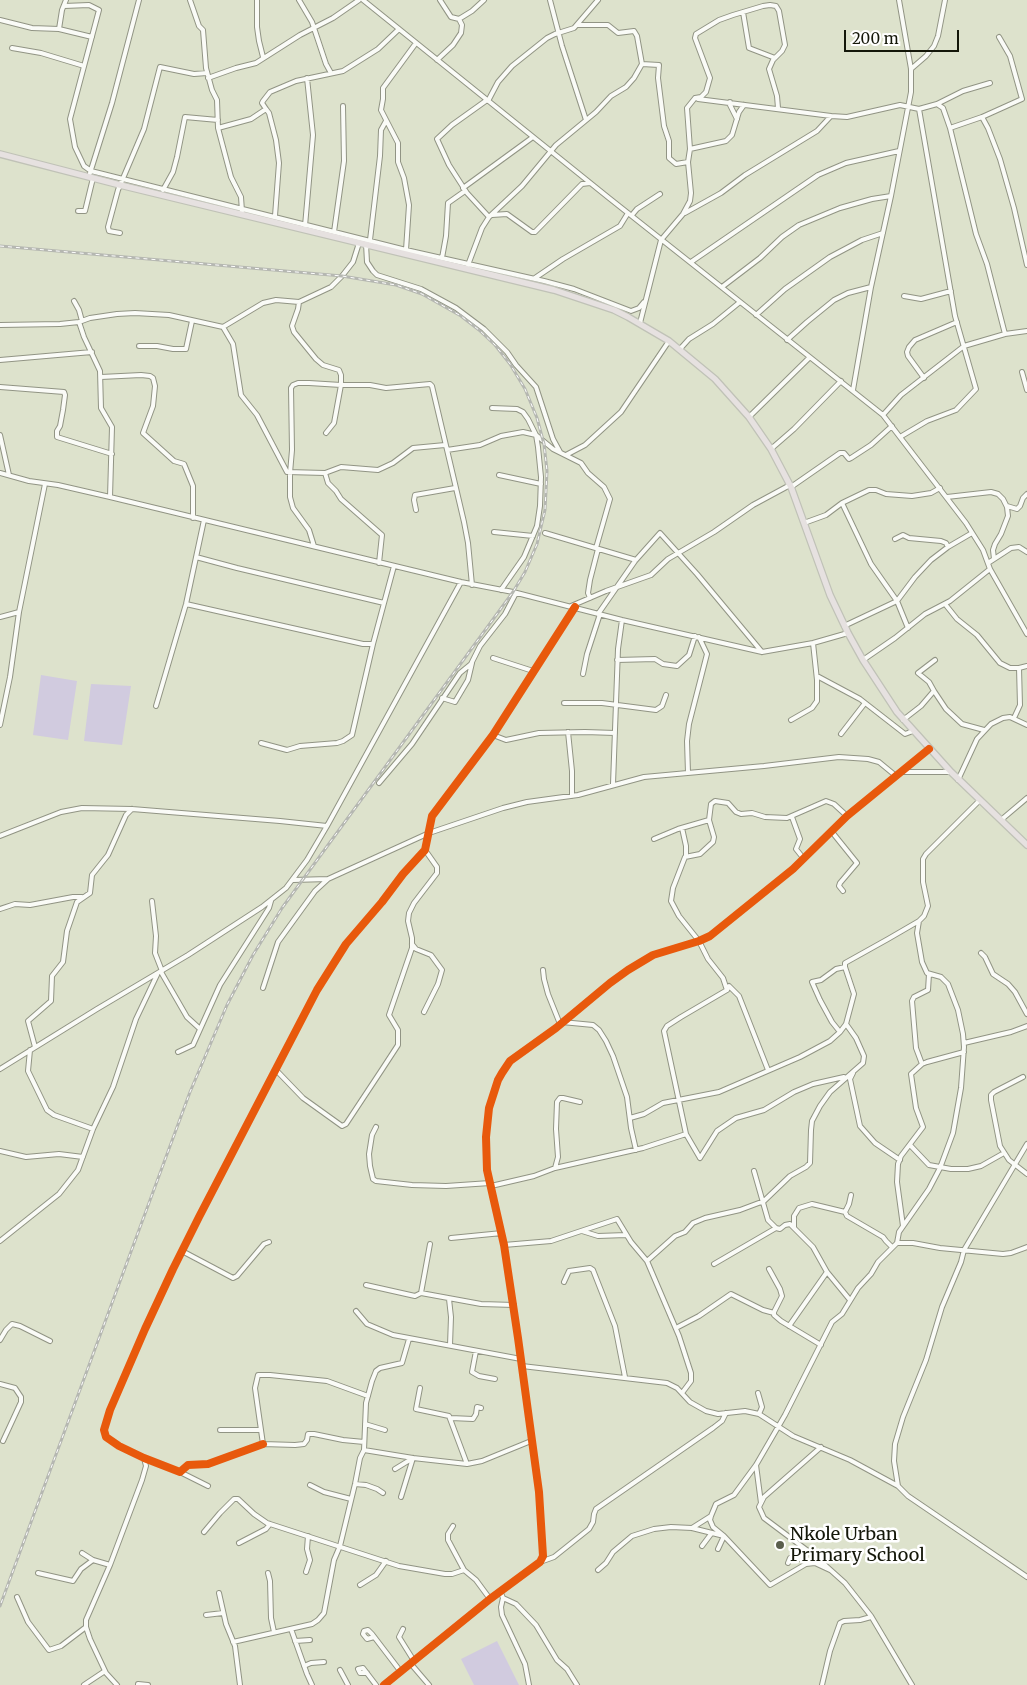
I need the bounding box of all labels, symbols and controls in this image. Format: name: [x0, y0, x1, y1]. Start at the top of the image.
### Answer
scale bar: [847, 20, 962, 52]
text: 200 m: [852, 29, 899, 48]
place label: Nkole Urban Primary School: [790, 1524, 925, 1566]
marker: Nkole Urban Primary School: [774, 1539, 786, 1551]

